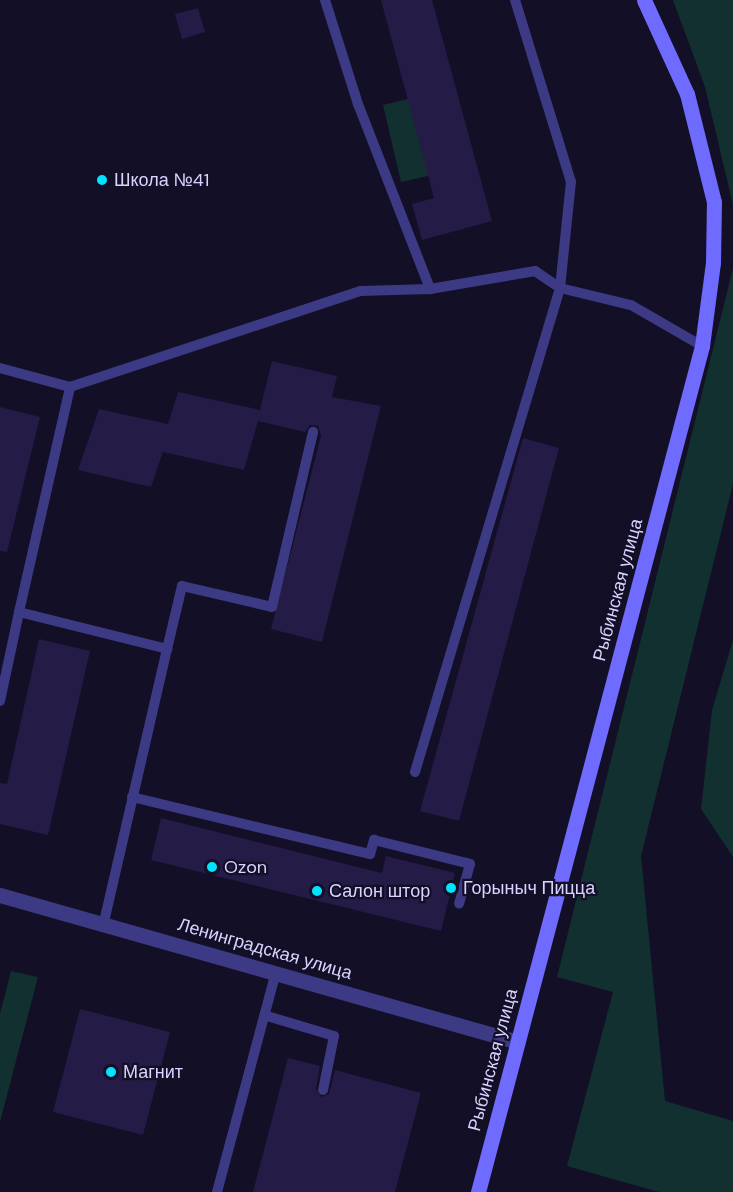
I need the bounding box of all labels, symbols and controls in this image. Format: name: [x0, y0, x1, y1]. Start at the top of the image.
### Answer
place label: Школа №41: [114, 169, 209, 191]
marker: Школа №41: [95, 173, 109, 187]
street label: Рыбинская улица: [589, 516, 647, 664]
place label: Ozon: [224, 856, 267, 878]
marker: Ozon: [205, 860, 219, 874]
place label: Горыныч Пицца: [463, 877, 595, 899]
place label: Салон штор: [329, 880, 430, 902]
marker: Горыныч Пицца: [444, 881, 458, 895]
marker: Салон штор: [310, 884, 324, 898]
street label: Ленинградская улица: [175, 914, 355, 984]
street label: Рыбинская улица: [464, 986, 522, 1134]
place label: Магнит: [123, 1061, 183, 1083]
marker: Магнит: [104, 1065, 118, 1079]

